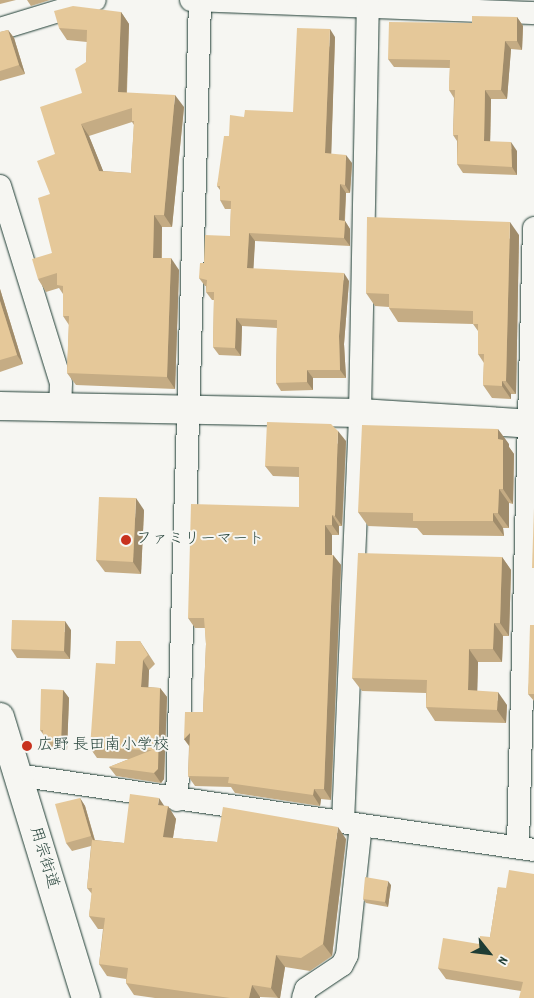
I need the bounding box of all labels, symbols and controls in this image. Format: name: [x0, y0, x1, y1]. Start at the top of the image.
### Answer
place label: ファミリーマート: [136, 530, 264, 550]
marker: ファミリーマート: [120, 534, 132, 546]
place label: 広野 長田南小学校: [37, 736, 169, 756]
marker: 広野 長田南小学校: [21, 740, 33, 752]
street label: 用宗街道: [24, 825, 62, 891]
north arrow: [464, 928, 514, 978]
text: N: [492, 952, 513, 968]

